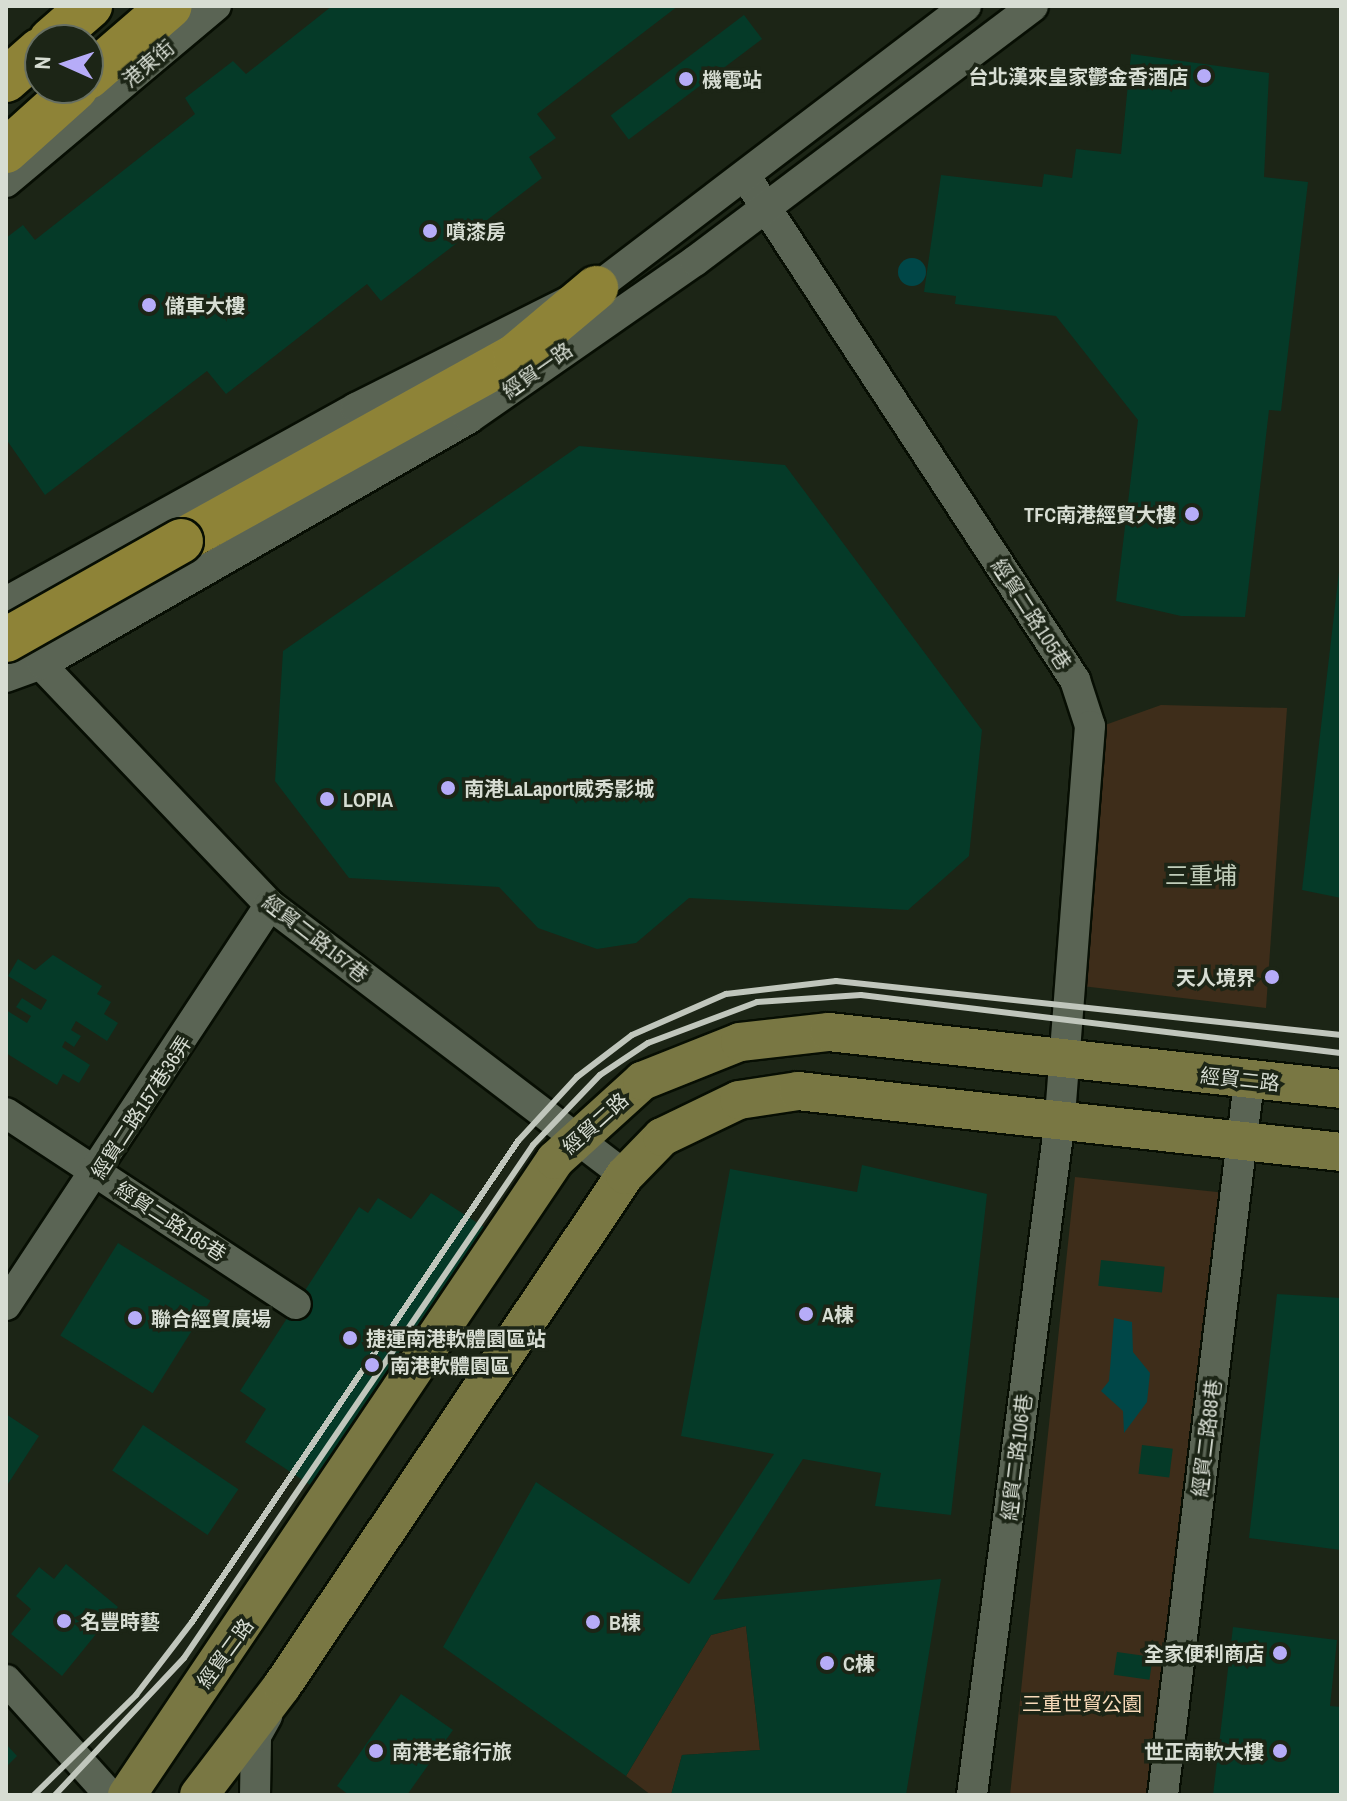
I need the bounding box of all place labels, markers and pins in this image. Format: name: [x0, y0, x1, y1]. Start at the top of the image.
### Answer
place label: 台北漢來皇家鬱金香酒店: [968, 64, 1188, 88]
place label: 機電站: [702, 67, 762, 91]
marker: 台北漢來皇家鬱金香酒店: [1195, 67, 1213, 85]
marker: 機電站: [677, 70, 695, 88]
place label: 噴漆房: [446, 219, 506, 243]
marker: 噴漆房: [421, 222, 439, 240]
place label: 儲車大樓: [165, 293, 245, 317]
marker: 儲車大樓: [140, 296, 158, 314]
place label: TFC南港經貿大樓: [1024, 502, 1176, 526]
marker: TFC南港經貿大樓: [1183, 505, 1201, 523]
place label: 南港LaLaport威秀影城: [464, 776, 654, 800]
marker: 南港LaLaport威秀影城: [439, 779, 457, 797]
place label: LOPIA: [343, 787, 393, 811]
marker: LOPIA: [318, 790, 336, 808]
place label: 天人境界: [1176, 965, 1256, 989]
marker: 天人境界: [1263, 968, 1281, 986]
place label: A棟: [822, 1302, 854, 1326]
marker: A棟: [797, 1305, 815, 1323]
place label: 聯合經貿廣場: [151, 1306, 271, 1330]
marker: 聯合經貿廣場: [126, 1309, 144, 1327]
place label: 捷運南港軟體園區站: [366, 1326, 546, 1350]
marker: 捷運南港軟體園區站: [341, 1329, 359, 1347]
place label: 南港軟體園區: [390, 1353, 510, 1377]
marker: 南港軟體園區: [361, 1354, 383, 1376]
place label: 名豐時藝: [80, 1609, 160, 1633]
place label: B棟: [609, 1610, 641, 1634]
marker: 名豐時藝: [55, 1612, 73, 1630]
marker: B棟: [584, 1613, 602, 1631]
place label: 全家便利商店: [1144, 1641, 1264, 1665]
marker: 全家便利商店: [1271, 1644, 1289, 1662]
place label: C棟: [843, 1651, 875, 1675]
marker: C棟: [818, 1654, 836, 1672]
place label: 南港老爺行旅: [392, 1739, 512, 1763]
place label: 世正南軟大樓: [1144, 1739, 1264, 1763]
marker: 南港老爺行旅: [367, 1742, 385, 1760]
marker: 世正南軟大樓: [1271, 1742, 1289, 1760]

